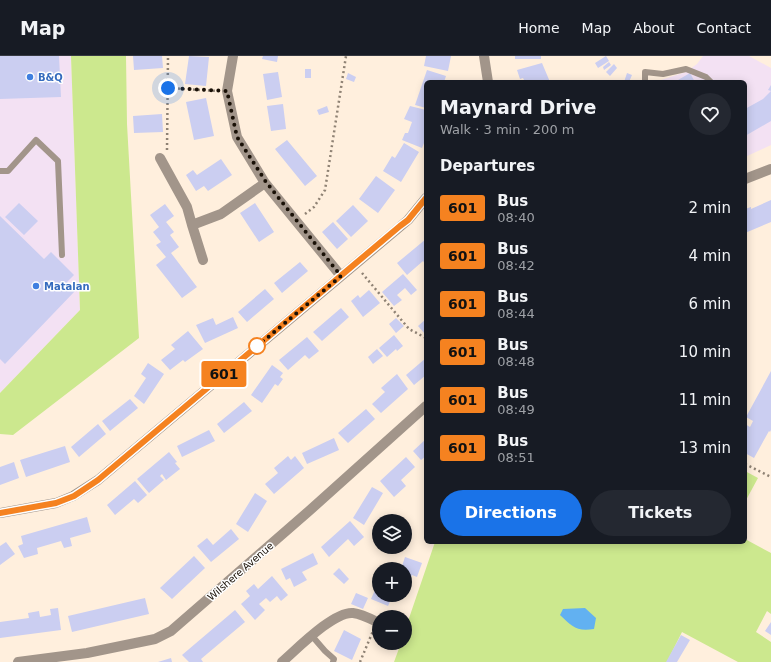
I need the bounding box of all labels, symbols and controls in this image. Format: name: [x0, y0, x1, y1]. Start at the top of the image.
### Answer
text: Map: [20, 17, 65, 39]
text: Home: [518, 20, 560, 36]
text: Map: [582, 20, 611, 36]
text: About: [633, 20, 675, 36]
text: Contact: [697, 20, 751, 36]
marker: B&Q: [25, 72, 35, 82]
place label: B&Q: [38, 72, 63, 83]
your location: [158, 78, 178, 98]
button: heart: [689, 93, 731, 135]
text: Maynard Drive: [440, 96, 596, 118]
text: Walk · 3 min · 200 m: [440, 122, 574, 137]
text: Departures: [440, 157, 535, 175]
text: Bus: [497, 192, 528, 210]
text: 2 min: [688, 199, 731, 217]
text: 601: [448, 200, 477, 216]
text: 08:40: [497, 210, 535, 225]
text: Bus: [497, 240, 528, 258]
text: 4 min: [688, 247, 731, 265]
text: 601: [448, 248, 477, 264]
text: 08:42: [497, 258, 535, 273]
marker: Matalan: [31, 281, 41, 291]
place label: Matalan: [44, 281, 90, 292]
text: Bus: [497, 288, 528, 306]
text: 6 min: [688, 295, 731, 313]
text: 601: [448, 296, 477, 312]
text: 08:44: [497, 306, 535, 321]
text: Bus: [497, 336, 528, 354]
unlabelled marker: [248, 337, 266, 355]
text: 10 min: [679, 343, 731, 361]
text: 601: [448, 344, 477, 360]
text: 08:48: [497, 354, 535, 369]
line badge: 601: [201, 361, 247, 387]
text: 601: [209, 366, 239, 382]
text: Bus: [497, 384, 528, 402]
text: 11 min: [679, 391, 731, 409]
text: 601: [448, 392, 477, 408]
text: 08:49: [497, 402, 535, 417]
text: Bus: [497, 432, 528, 450]
text: 13 min: [679, 439, 731, 457]
text: 601: [448, 440, 477, 456]
text: 08:51: [497, 450, 535, 465]
button: Directions: [440, 490, 582, 536]
button: Tickets: [590, 490, 731, 536]
map controls: [372, 514, 412, 650]
button: layers: [372, 514, 412, 554]
street label: Wilshere Avenue: [205, 540, 275, 603]
button: +: [372, 562, 412, 602]
button: −: [372, 610, 412, 650]

